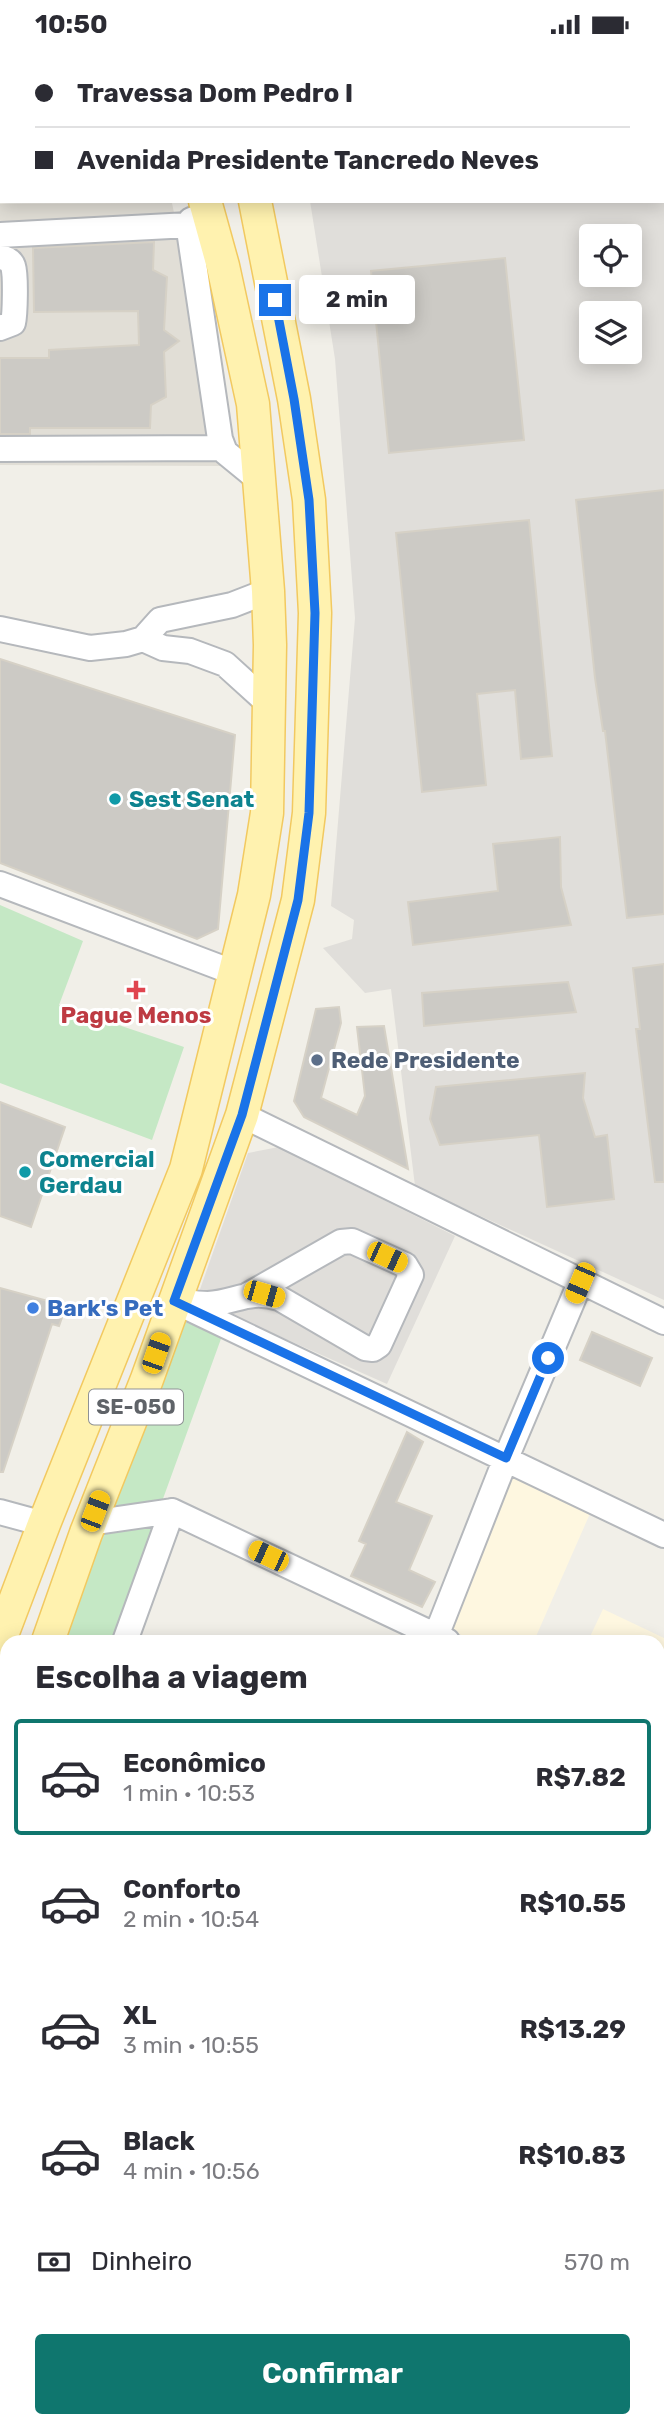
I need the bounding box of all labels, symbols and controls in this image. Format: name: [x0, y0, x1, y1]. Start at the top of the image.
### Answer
text: 10:50: [35, 9, 108, 40]
text: Travessa Dom Pedro I: [77, 78, 353, 109]
text: Avenida Presidente Tancredo Neves: [77, 145, 539, 176]
map controls: [579, 224, 642, 364]
button: locate: [579, 224, 642, 287]
callout: 2 min: [300, 275, 415, 325]
route end: [259, 284, 291, 316]
text: 2 min: [326, 285, 388, 313]
button: layers: [579, 301, 642, 364]
place label: Sest Senat: [129, 785, 254, 813]
marker: Sest Senat: [107, 791, 123, 807]
marker: Pague Menos: [128, 982, 144, 998]
place label: Pague Menos: [60, 1001, 212, 1029]
place label: Rede Presidente: [331, 1046, 520, 1074]
marker: Rede Presidente: [309, 1052, 325, 1068]
place label: Comercial Gerdau: [39, 1145, 155, 1199]
marker: Comercial Gerdau: [17, 1164, 33, 1180]
car: [364, 1239, 411, 1275]
car: [563, 1260, 598, 1306]
car: [241, 1278, 288, 1310]
place label: Bark's Pet: [47, 1294, 163, 1322]
marker: Bark's Pet: [25, 1300, 41, 1316]
car: [140, 1330, 173, 1376]
route start: [532, 1342, 564, 1374]
road number: SE-050: [89, 1389, 183, 1425]
car: [78, 1488, 113, 1534]
car: [245, 1538, 292, 1574]
text: Escolha a viagem: [35, 1658, 308, 1696]
icon: car: [39, 1746, 102, 1809]
text: Econômico: [123, 1748, 266, 1779]
text: R$7.82: [535, 1762, 626, 1793]
text: 1 min · 10:53: [123, 1779, 255, 1807]
icon: car: [39, 1872, 102, 1935]
text: Conforto: [123, 1874, 241, 1905]
text: R$10.55: [519, 1888, 626, 1919]
text: 2 min · 10:54: [123, 1905, 259, 1933]
icon: car: [39, 1998, 102, 2061]
text: XL: [123, 2000, 156, 2031]
text: R$13.29: [520, 2014, 626, 2045]
text: 3 min · 10:55: [123, 2031, 259, 2059]
icon: car: [39, 2124, 102, 2187]
text: Black: [123, 2126, 195, 2157]
text: R$10.83: [518, 2140, 626, 2171]
text: 4 min · 10:56: [123, 2157, 260, 2185]
icon: cash: [35, 2243, 73, 2281]
text: Dinheiro: [91, 2246, 192, 2277]
text: 570 m: [564, 2248, 630, 2276]
button: Confirmar: [35, 2334, 630, 2414]

